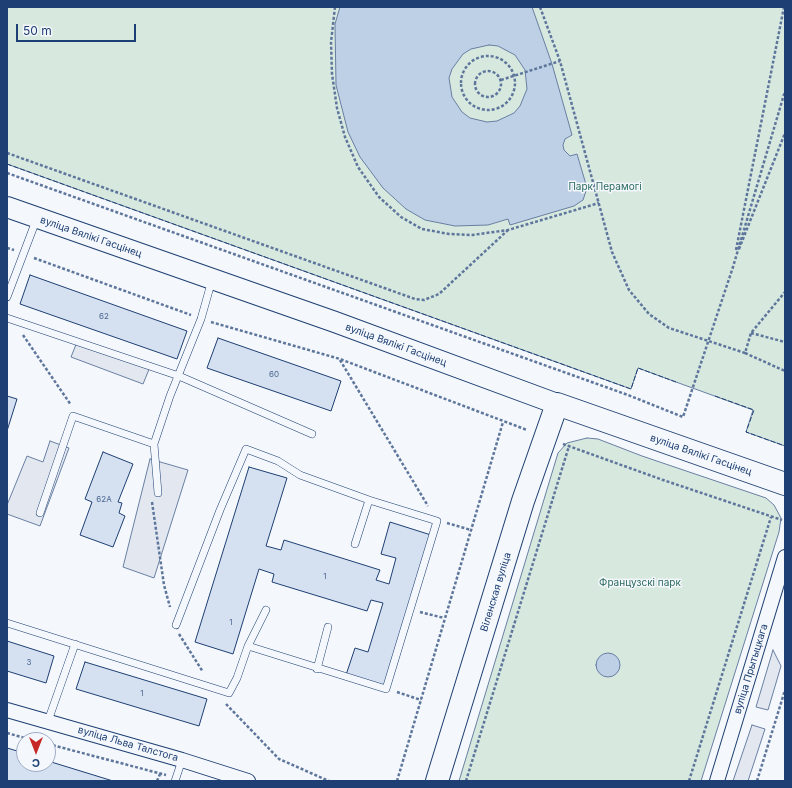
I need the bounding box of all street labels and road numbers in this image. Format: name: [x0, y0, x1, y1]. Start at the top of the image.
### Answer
street label: вуліца Вялікі Гасцінец: [39, 214, 143, 260]
street label: вуліца Вялікі Гасцінец: [344, 321, 448, 369]
street label: вуліца Вялікі Гасцінец: [649, 432, 753, 478]
street label: Віленская вуліца: [478, 551, 514, 633]
street label: вуліца Прытыцкага: [732, 623, 770, 715]
street label: вуліца Льва Талстога: [76, 724, 180, 764]

